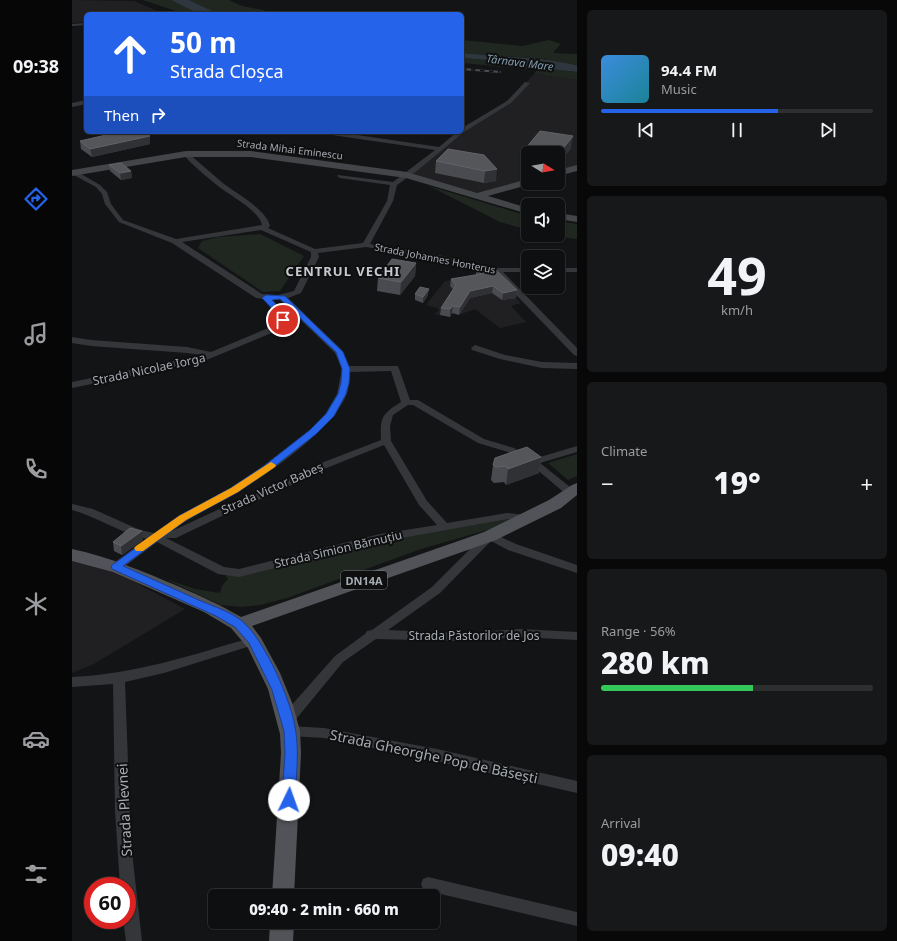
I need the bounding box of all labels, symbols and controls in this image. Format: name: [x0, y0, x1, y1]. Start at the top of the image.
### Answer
text: 50 m: [170, 23, 237, 61]
icon: ahead: [104, 28, 156, 80]
water label: Târnava Mare: [486, 50, 555, 74]
text: 09:38: [13, 54, 59, 78]
text: Strada Cloșca: [170, 59, 284, 83]
text: 94.4 FM: [661, 60, 717, 80]
text: Music: [661, 80, 697, 98]
icon: right: [147, 104, 169, 126]
text: Then: [104, 105, 139, 125]
icon: previous: [635, 119, 657, 141]
icon: pause: [726, 119, 748, 141]
icon: next: [817, 119, 839, 141]
street label: Strada Mihai Eminescu: [236, 136, 344, 162]
north arrow: [521, 146, 565, 190]
map controls: [521, 146, 565, 294]
icon: directions: [22, 185, 50, 213]
button: sound: [521, 198, 565, 242]
street label: Strada Johannes Honterus: [373, 239, 497, 277]
text: 49: [707, 239, 767, 310]
button: layers: [521, 250, 565, 294]
district label: CENTRUL VECHI: [286, 262, 400, 280]
text: km/h: [721, 301, 753, 319]
pin: [266, 303, 300, 337]
icon: arrive: [272, 309, 294, 331]
icon: music: [22, 320, 50, 348]
street label: Strada Nicolae Iorga: [91, 349, 207, 389]
text: Climate: [601, 442, 647, 460]
icon: phone: [22, 455, 50, 483]
street label: Strada Victor Babeș: [218, 458, 326, 518]
text: 19°: [713, 462, 761, 503]
text: −: [601, 468, 614, 498]
text: +: [860, 468, 873, 498]
street label: Strada Simion Bărnuțiu: [272, 526, 404, 572]
road number: DN14A: [341, 571, 387, 589]
icon: climate: [22, 590, 50, 618]
text: Range · 56%: [601, 622, 676, 640]
street label: Strada Păstorilor de Jos: [409, 627, 540, 644]
text: 280 km: [601, 642, 710, 683]
icon: car: [22, 725, 50, 753]
street label: Strada Gheorghe Pop de Băsești: [328, 725, 540, 787]
street label: Strada Plevnei: [112, 763, 136, 857]
position arrow: [268, 779, 310, 821]
text: Arrival: [601, 814, 641, 832]
text: 09:40: [601, 834, 679, 875]
icon: filters: [22, 860, 50, 888]
speed limit sign: 60: [84, 877, 136, 929]
text: 09:40 · 2 min · 660 m: [249, 899, 399, 919]

